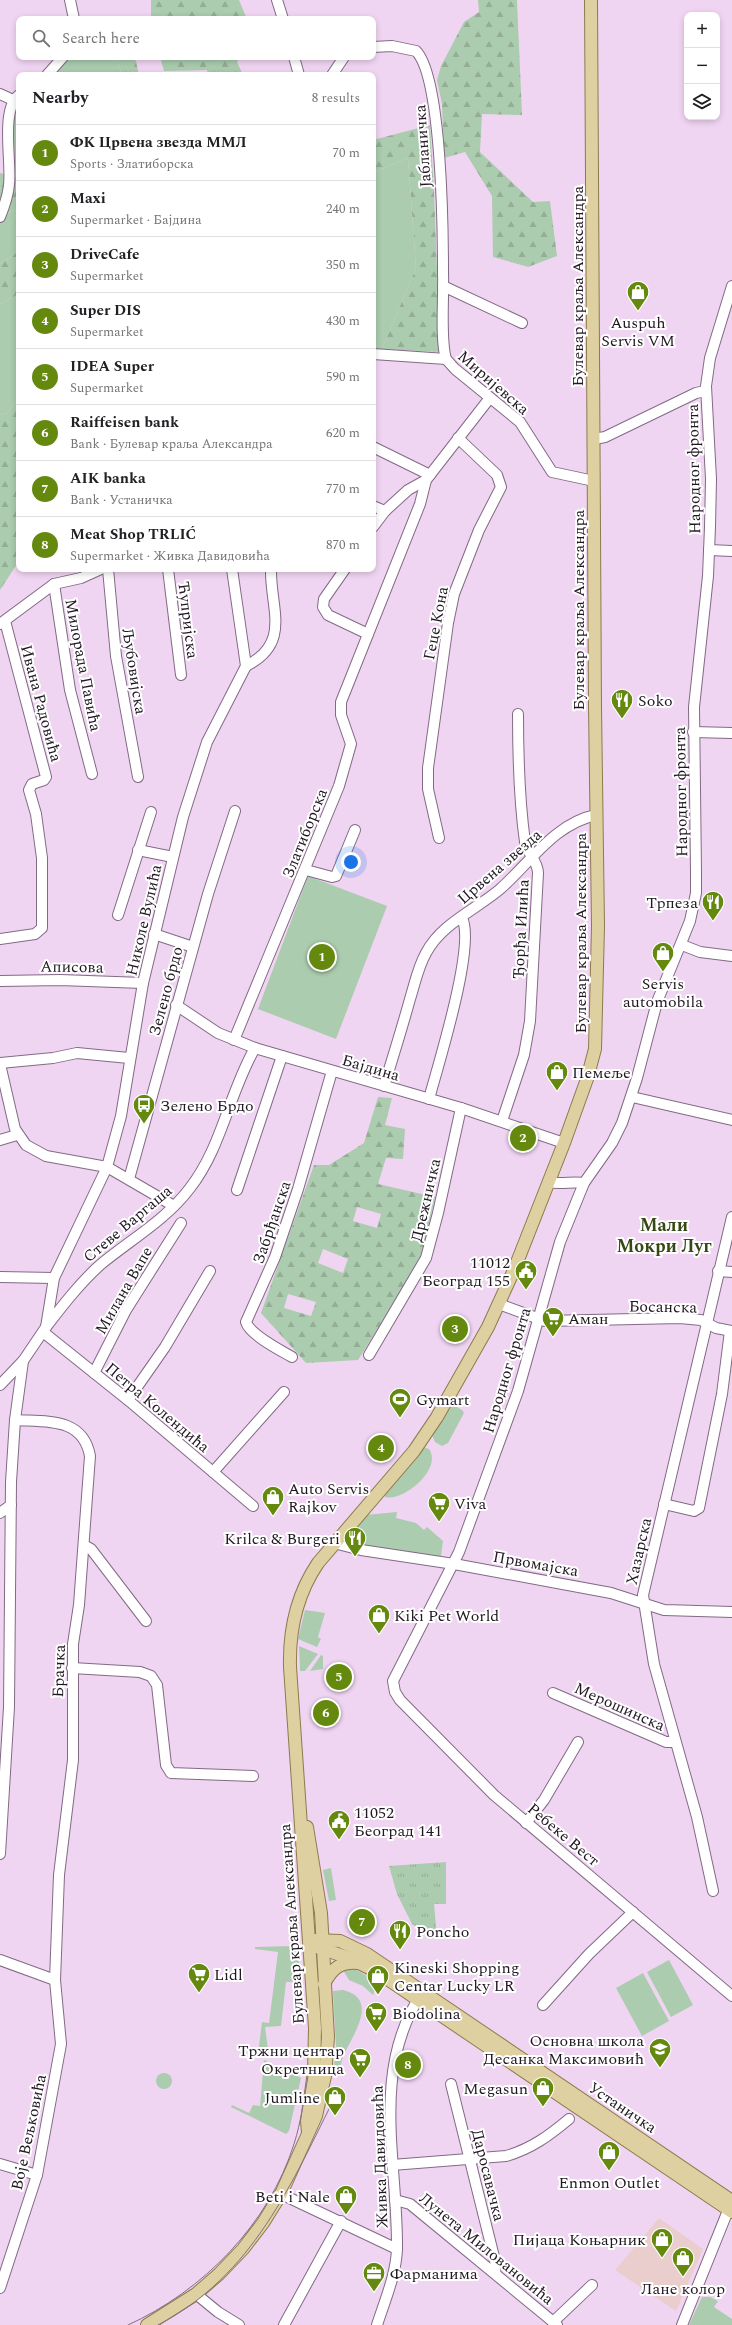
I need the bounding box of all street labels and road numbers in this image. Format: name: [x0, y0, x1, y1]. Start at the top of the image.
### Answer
street label: Јабланичка: [408, 104, 438, 188]
street label: Булевар краља Александра: [566, 185, 590, 386]
street label: Миријевска: [452, 345, 535, 421]
street label: Народног фронта: [681, 403, 707, 534]
street label: Булевар краља Александра: [567, 509, 591, 710]
street label: Ћупријска: [171, 580, 205, 660]
street label: Геце Кона: [417, 584, 455, 662]
street label: Милорада Павића: [58, 597, 108, 734]
street label: Љубовијска: [115, 626, 153, 716]
street label: Ивана Радовића: [14, 642, 68, 765]
street label: Народног фронта: [668, 726, 694, 857]
street label: Златиборска: [276, 785, 334, 882]
street label: Црвена звезда: [452, 823, 547, 910]
street label: Булевар краља Александра: [569, 832, 593, 1033]
street label: Николе Вулића: [119, 862, 168, 978]
street label: Ђорђа Илића: [506, 878, 536, 980]
street label: Зелено брдо: [143, 944, 189, 1039]
street label: Аписова: [40, 954, 104, 980]
street label: Бајдина: [339, 1048, 403, 1088]
street label: Дрежничка: [405, 1156, 447, 1244]
street label: Забрђанска: [246, 1177, 297, 1267]
street label: Стеве Варгаша: [78, 1179, 178, 1268]
street label: Милана Вапе: [89, 1242, 159, 1339]
street label: Босанска: [629, 1294, 698, 1320]
street label: Народног фронта: [476, 1304, 538, 1436]
street label: Петра Колендића: [100, 1357, 215, 1459]
street label: Хазарска: [620, 1515, 658, 1587]
street label: Првомајска: [491, 1545, 581, 1583]
street label: Брачка: [46, 1644, 72, 1698]
street label: Мерошинска: [570, 1676, 669, 1738]
street label: Ребеке Вест: [522, 1797, 605, 1872]
street label: Булевар краља Александра: [273, 1823, 311, 2025]
street label: Воје Вељковића: [5, 2072, 53, 2192]
street label: Устаничка: [584, 2076, 662, 2140]
street label: Живка Давидовића: [366, 2085, 394, 2229]
street label: Даросавачка: [465, 2127, 511, 2224]
street label: Лунета Миловановића: [414, 2187, 559, 2311]

